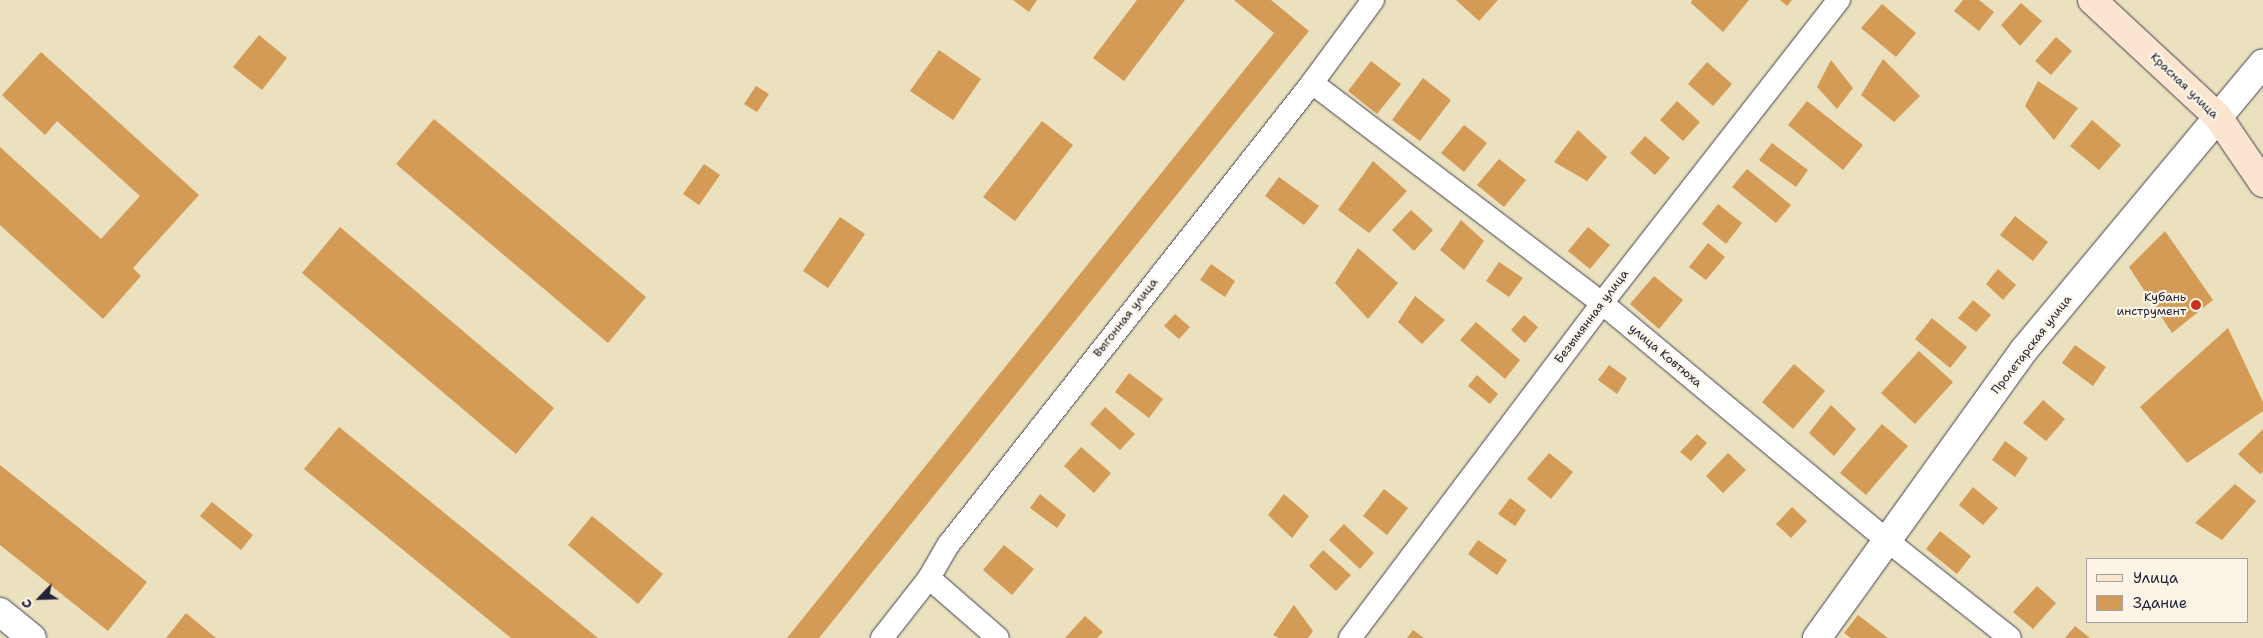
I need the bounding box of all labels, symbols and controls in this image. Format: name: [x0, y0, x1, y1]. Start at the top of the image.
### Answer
street label: Красная улица: [2147, 50, 2221, 122]
street label: Безымянная улица: [1552, 267, 1632, 367]
street label: Выгонная улица: [1091, 276, 1161, 360]
place label: Кубань инструмент: [2116, 291, 2186, 319]
street label: Пролетарская улица: [1989, 293, 2075, 397]
marker: Кубань инструмент: [2190, 299, 2202, 311]
street label: улица Ковтюха: [1626, 321, 1704, 391]
legend: [2086, 558, 2248, 623]
text: Улица: [2133, 568, 2178, 588]
north arrow: [15, 573, 65, 623]
text: Здание: [2133, 593, 2187, 613]
text: С: [16, 597, 36, 612]

